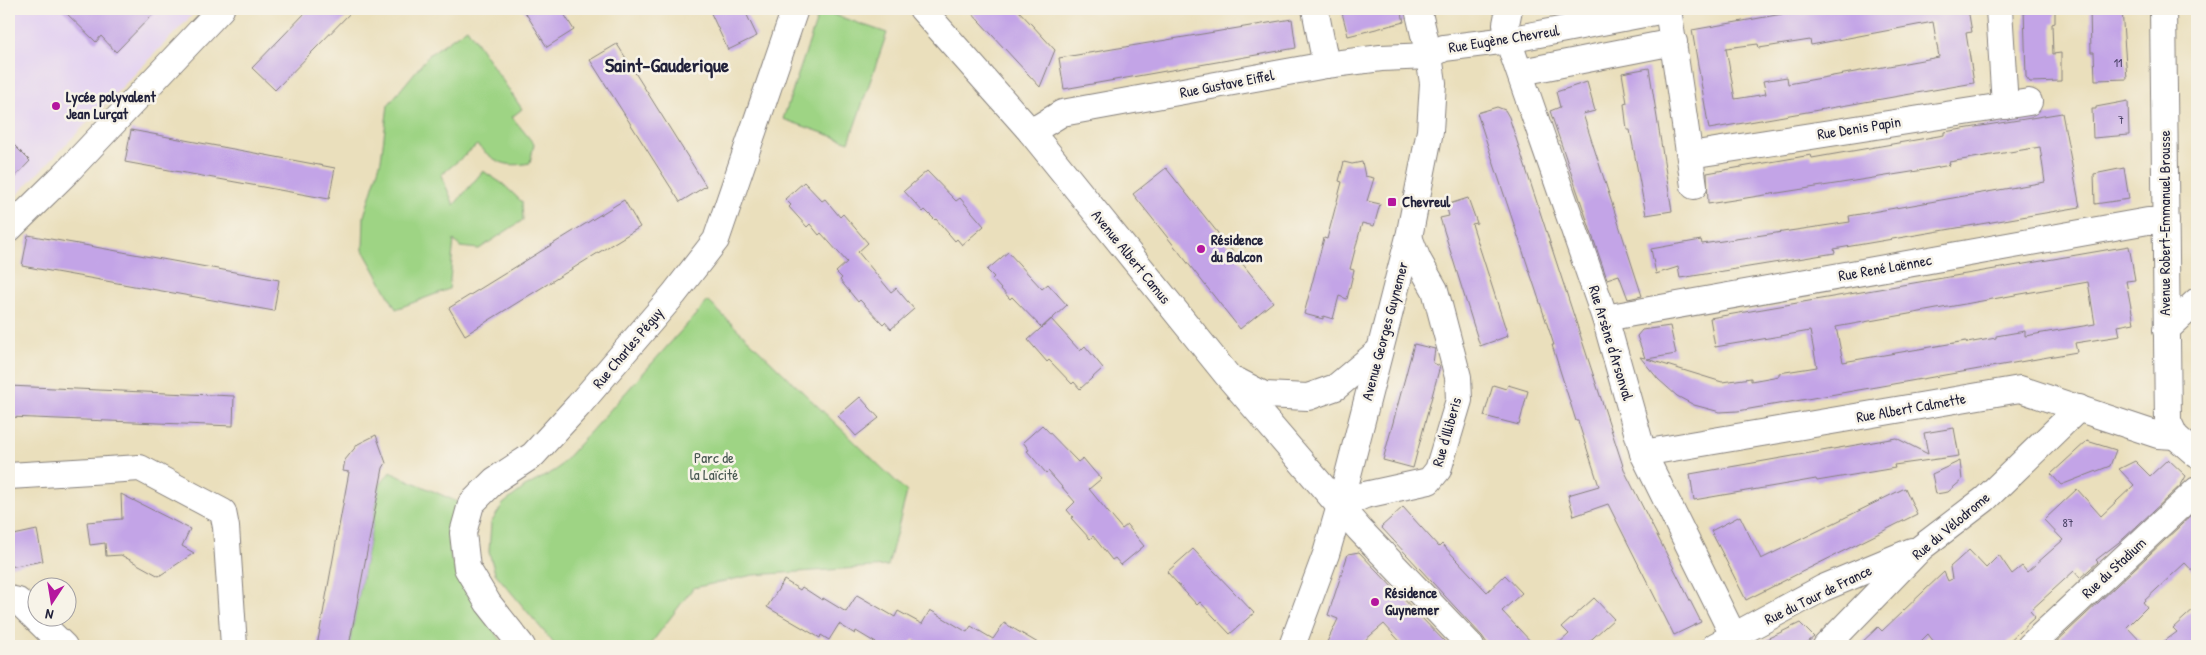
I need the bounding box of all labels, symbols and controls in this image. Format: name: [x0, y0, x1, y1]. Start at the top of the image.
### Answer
street label: Rue Eugène Chevreul: [1447, 19, 1561, 58]
district label: Saint-Gauderique: [605, 51, 729, 79]
house number: 11: [2114, 54, 2122, 71]
street label: Rue Gustave Eiffel: [1178, 64, 1276, 103]
place label: Lycée polyvalent Jean Lurçat: [66, 86, 157, 124]
marker: Lycée polyvalent Jean Lurçat: [50, 100, 62, 112]
street label: Rue Denis Papin: [1816, 111, 1902, 144]
house number: 7: [2118, 111, 2124, 128]
street label: Avenue Robert-Emmanuel Brousse: [2154, 130, 2175, 316]
place label: Chevreul: [1402, 191, 1451, 212]
marker: Chevreul: [1386, 196, 1398, 208]
street label: Avenue Albert Camus: [1087, 205, 1176, 308]
place label: Résidence du Balcon: [1211, 229, 1263, 267]
marker: Résidence du Balcon: [1195, 243, 1207, 255]
street label: Rue René Laënnec: [1837, 249, 1933, 286]
street label: Avenue Georges Guynemer: [1356, 259, 1413, 402]
street label: Rue Arsène d'Arsonval: [1584, 283, 1639, 403]
street label: Rue Charles Péguy: [587, 303, 668, 393]
street label: Rue Albert Calmette: [1855, 388, 1967, 427]
street label: Rue d'Illiberis: [1427, 395, 1466, 469]
park label: Parc de la Laïcité: [690, 447, 738, 485]
street label: Rue du Vélodrome: [1907, 487, 1994, 564]
house number: 87: [2062, 514, 2074, 531]
street label: Rue du Stadium: [2077, 532, 2150, 603]
street label: Rue du Tour de France: [1761, 559, 1875, 630]
north arrow: [28, 578, 78, 628]
place label: Résidence Guynemer: [1385, 582, 1439, 621]
marker: Résidence Guynemer: [1369, 596, 1381, 608]
text: N: [43, 605, 55, 625]

